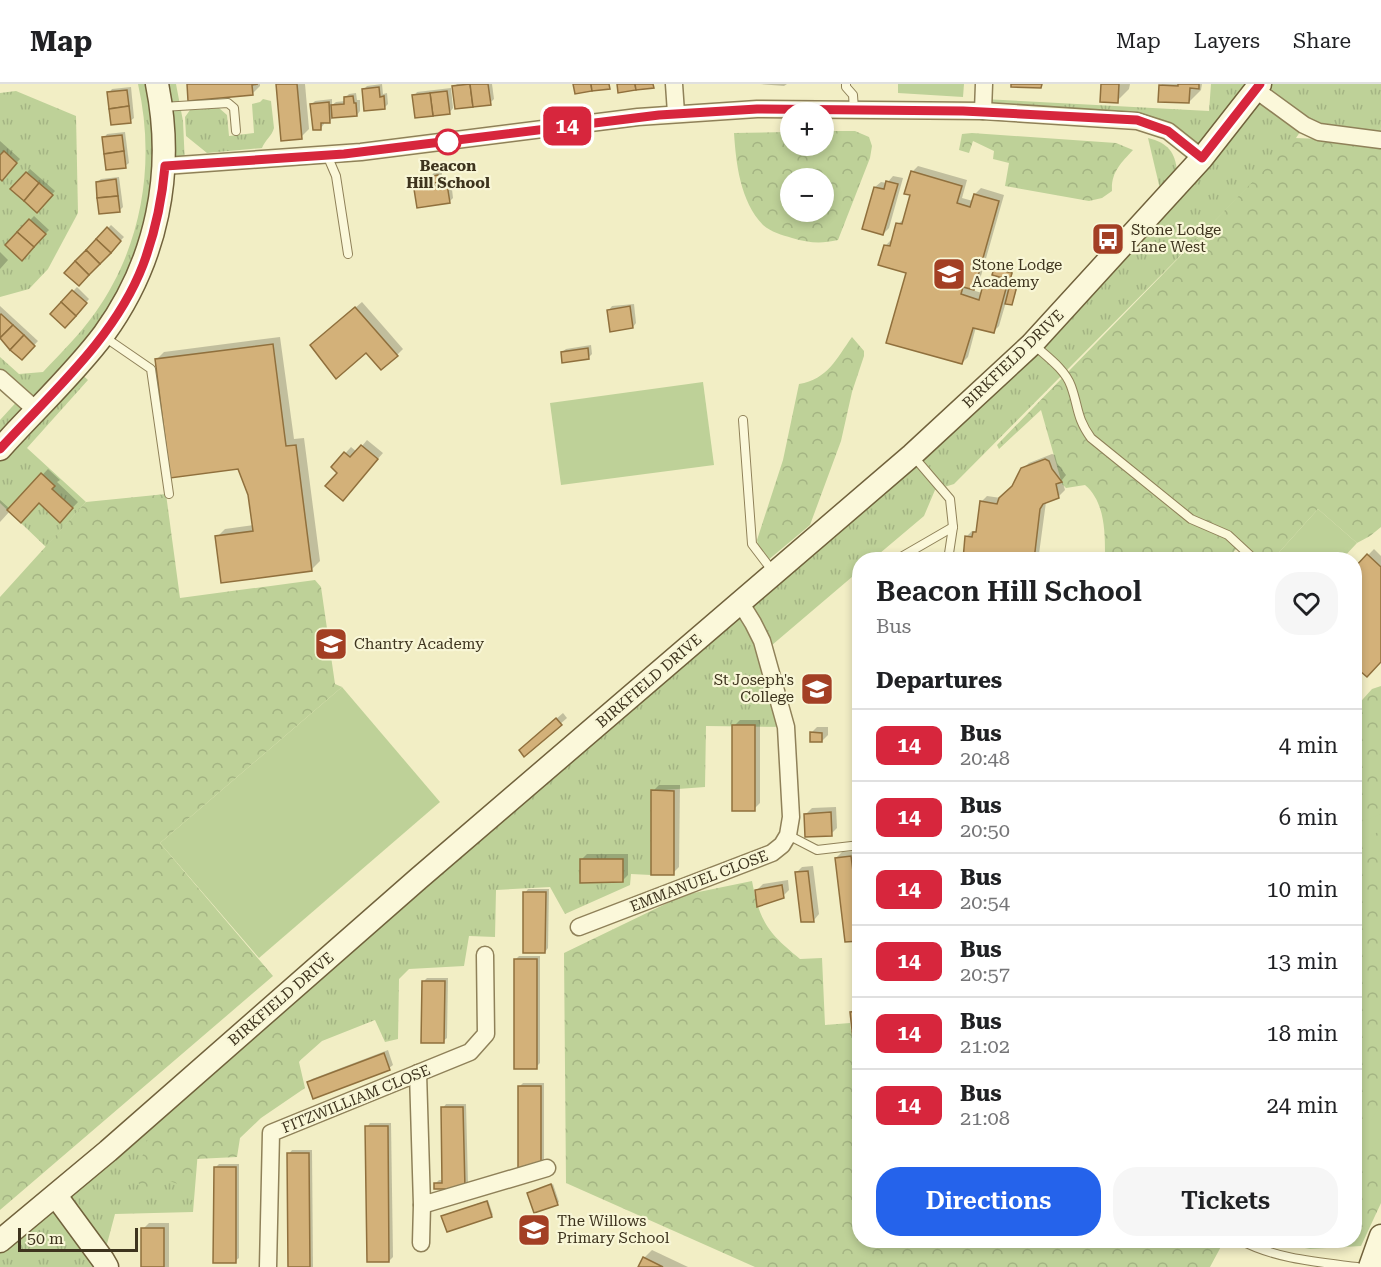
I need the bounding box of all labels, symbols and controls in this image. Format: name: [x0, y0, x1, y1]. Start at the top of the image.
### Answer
text: Map: [30, 25, 92, 58]
text: Map: [1116, 29, 1161, 53]
text: Layers: [1194, 29, 1260, 53]
text: Share: [1293, 29, 1351, 53]
map controls: [780, 102, 834, 222]
button: +: [780, 102, 834, 156]
line badge: 14: [540, 106, 594, 146]
text: 14: [555, 114, 579, 138]
marker: Beacon Hill School: [435, 129, 461, 155]
place label: Beacon Hill School: [406, 157, 490, 192]
button: −: [780, 168, 834, 222]
bus stop icon: Stone Lodge Lane West: [1090, 221, 1126, 257]
place label: Stone Lodge Lane West: [1131, 221, 1221, 256]
school or university icon: Stone Lodge Academy: [931, 256, 967, 292]
place label: Stone Lodge Academy: [972, 256, 1062, 291]
street label: BIRKFIELD DRIVE: [959, 306, 1067, 412]
button: heart: [1275, 572, 1338, 635]
text: Beacon Hill School: [876, 575, 1142, 608]
text: Bus: [876, 614, 911, 638]
school or university icon: Chantry Academy: [313, 626, 349, 662]
street label: BIRKFIELD DRIVE: [593, 630, 705, 732]
place label: Chantry Academy: [354, 635, 484, 653]
text: Departures: [876, 668, 1002, 693]
place label: St Joseph's College: [714, 671, 794, 706]
school or university icon: St Joseph's College: [799, 671, 835, 707]
text: Bus: [960, 721, 1002, 746]
text: 14: [897, 733, 921, 757]
text: 4 min: [1279, 733, 1338, 758]
text: 20:48: [960, 746, 1010, 770]
text: Bus: [960, 793, 1002, 818]
text: 14: [897, 805, 921, 829]
text: 6 min: [1279, 805, 1338, 830]
text: 20:50: [960, 818, 1010, 842]
street label: EMMANUEL CLOSE: [627, 846, 771, 916]
text: Bus: [960, 865, 1002, 890]
text: 14: [897, 877, 921, 901]
text: 10 min: [1267, 877, 1338, 902]
text: 20:54: [960, 890, 1010, 914]
text: Bus: [960, 937, 1002, 962]
street label: BIRKFIELD DRIVE: [225, 948, 337, 1050]
text: 14: [897, 949, 921, 973]
text: 13 min: [1267, 949, 1338, 974]
text: 20:57: [960, 962, 1010, 986]
text: Bus: [960, 1009, 1002, 1034]
text: 14: [897, 1021, 921, 1045]
text: 18 min: [1267, 1021, 1338, 1046]
text: 21:02: [960, 1034, 1010, 1058]
street label: FITZWILLIAM CLOSE: [279, 1061, 433, 1137]
text: Bus: [960, 1081, 1002, 1106]
text: 14: [897, 1093, 921, 1117]
text: 24 min: [1267, 1093, 1338, 1118]
text: 21:08: [960, 1106, 1010, 1130]
button: Directions: [876, 1167, 1101, 1236]
button: Tickets: [1113, 1167, 1338, 1236]
school or university icon: The Willows Primary School: [516, 1212, 552, 1248]
place label: The Willows Primary School: [557, 1212, 670, 1247]
scale bar: [18, 1225, 138, 1252]
text: 50 m: [27, 1229, 64, 1248]

